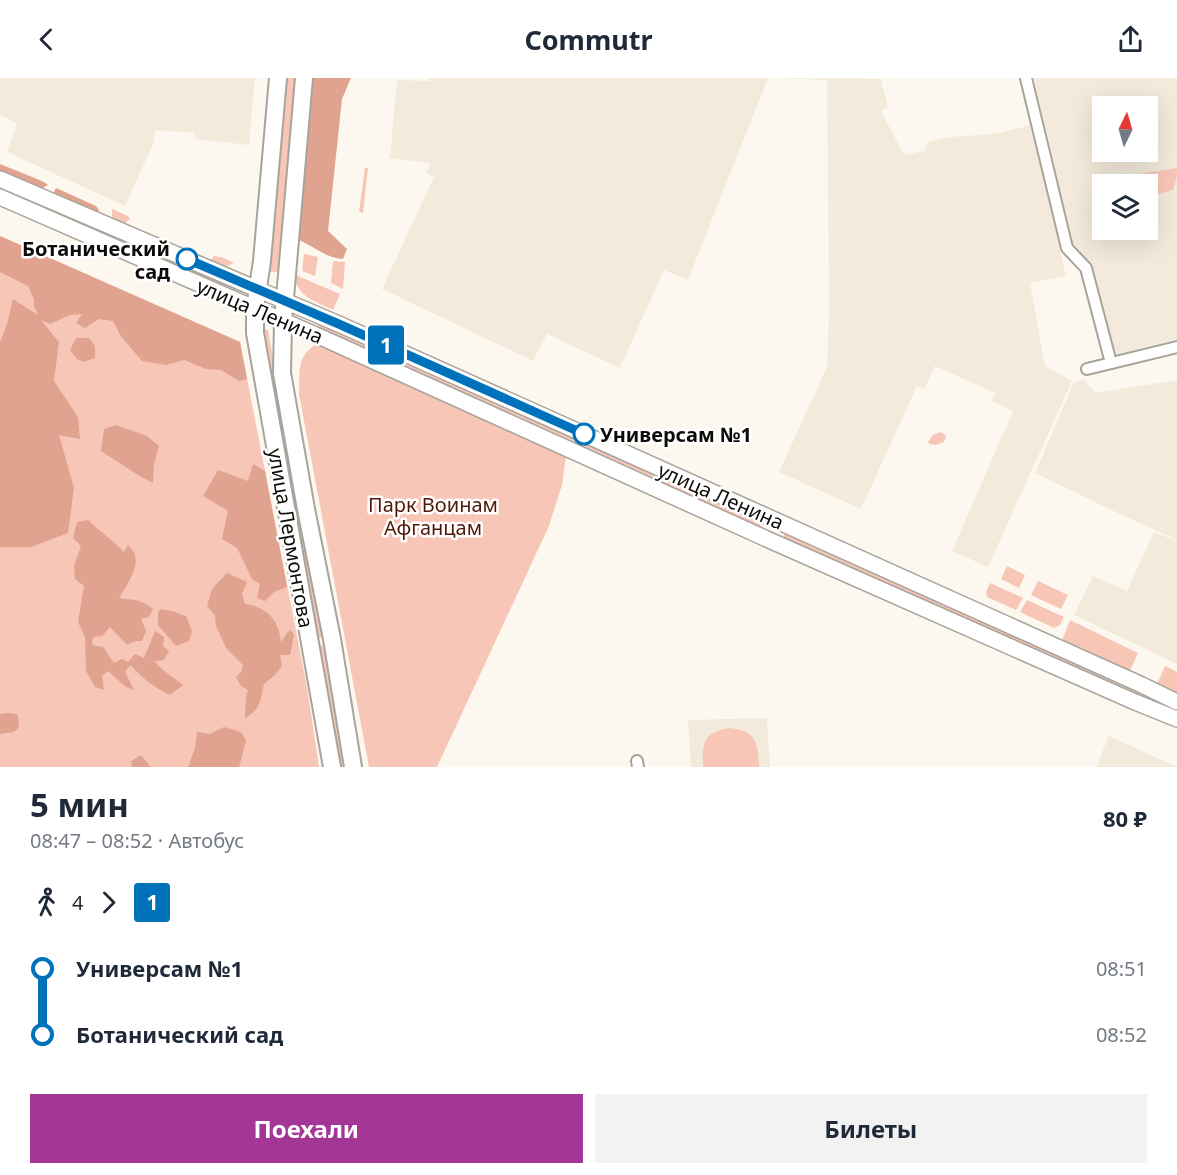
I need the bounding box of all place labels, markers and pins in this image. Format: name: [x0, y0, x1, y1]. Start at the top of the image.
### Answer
place label: Ботанический сад: [22, 235, 170, 285]
marker: Ботанический сад: [176, 248, 198, 270]
place label: Универсам №1: [600, 421, 752, 448]
marker: Универсам №1: [573, 423, 595, 445]

